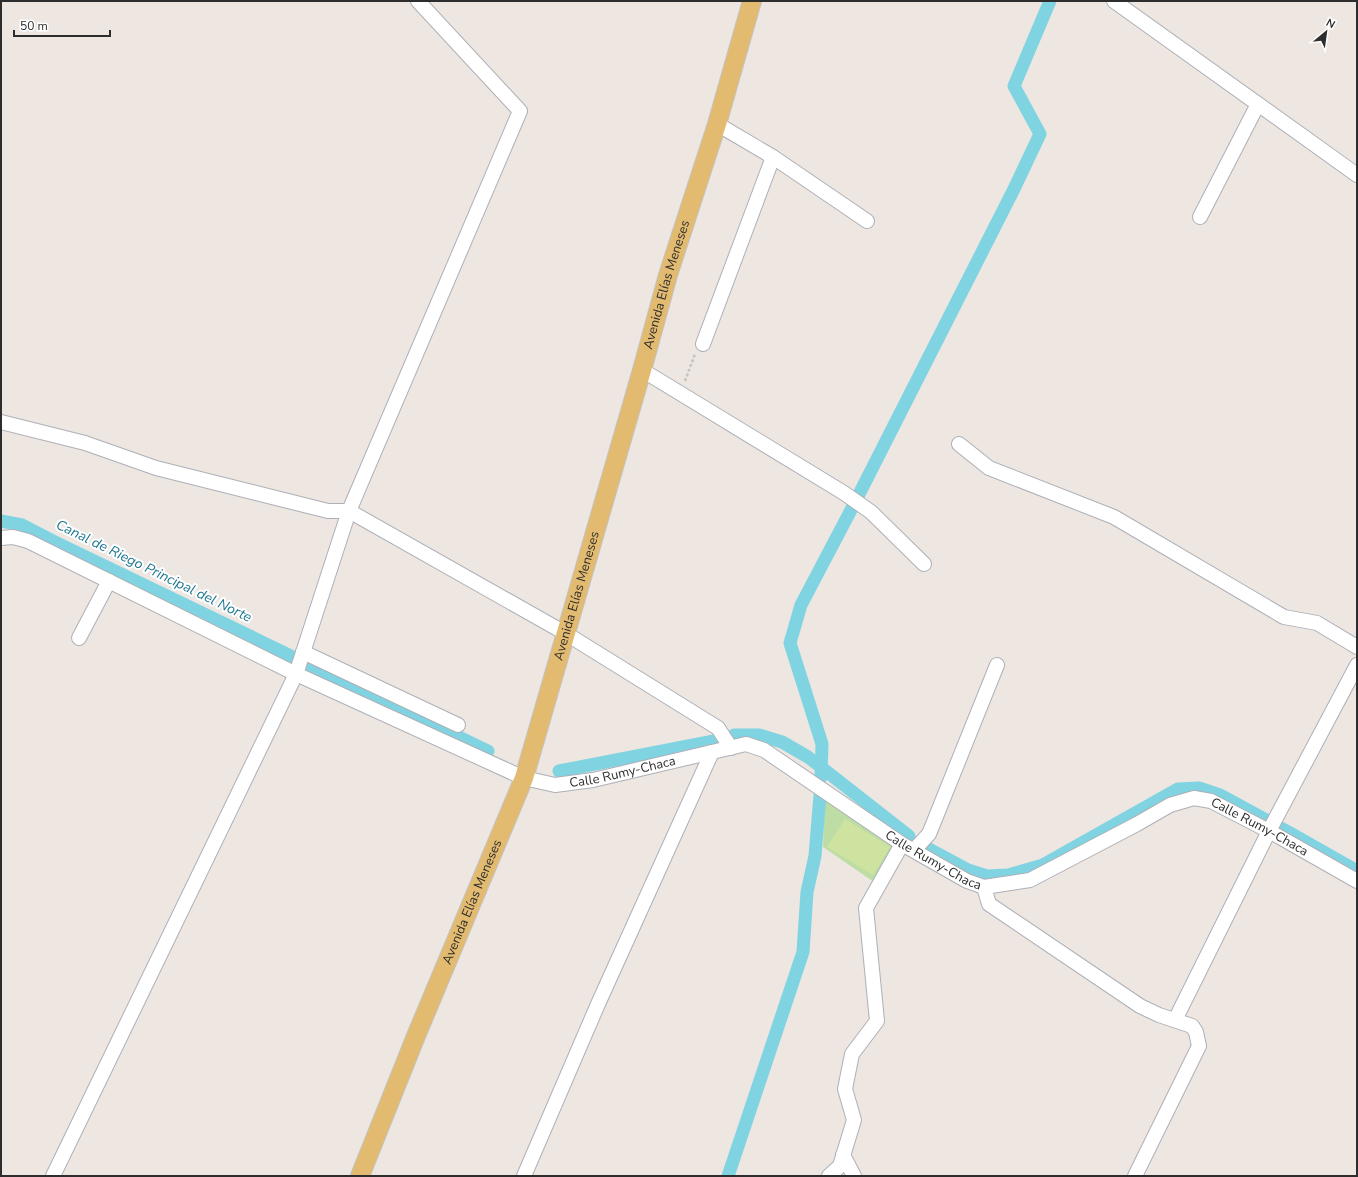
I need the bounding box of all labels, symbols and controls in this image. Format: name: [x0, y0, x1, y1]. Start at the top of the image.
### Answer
scale bar: [14, 12, 110, 38]
north arrow: [1306, 12, 1346, 52]
text: N: [1323, 15, 1338, 32]
text: 50 m: [20, 18, 48, 34]
street label: Avenida Elías Meneses: [639, 218, 694, 351]
water label: Canal de Riego Principal del Norte: [53, 515, 256, 627]
street label: Avenida Elías Meneses: [549, 529, 604, 663]
street label: Calle Rumy-Chaca: [568, 752, 677, 792]
street label: Calle Rumy-Chaca: [1208, 793, 1312, 860]
street label: Calle Rumy-Chaca: [881, 826, 984, 894]
street label: Avenida Elías Meneses: [438, 837, 506, 967]

